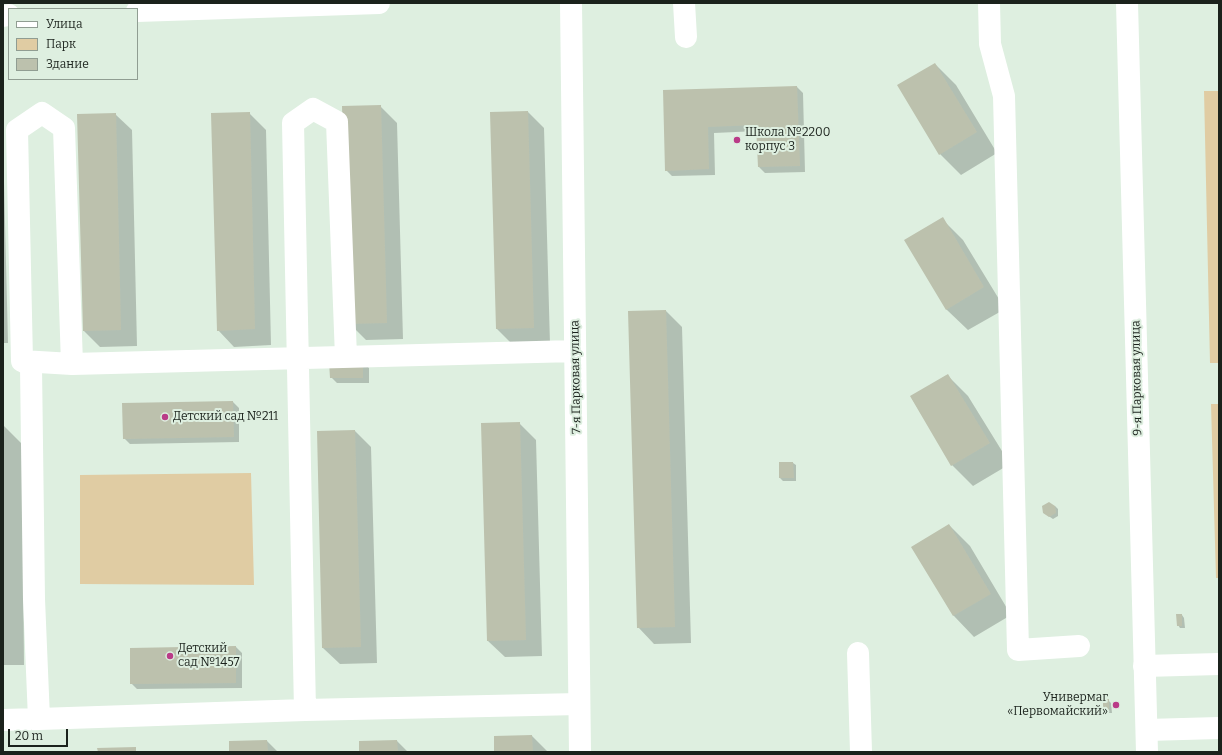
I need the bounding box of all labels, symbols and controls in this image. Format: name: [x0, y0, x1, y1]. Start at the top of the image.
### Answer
legend: [8, 8, 138, 80]
text: Улица: [46, 17, 82, 31]
text: Парк: [46, 37, 76, 51]
text: Здание: [46, 57, 89, 71]
place label: Школа №2200 корпус 3: [745, 126, 830, 154]
marker: Школа №2200 корпус 3: [732, 135, 742, 145]
street label: 7-я Парковая улица: [568, 320, 584, 434]
street label: 9-я Парковая улица: [1129, 320, 1145, 436]
place label: Детский сад №211: [173, 410, 278, 424]
marker: Детский сад №211: [160, 412, 170, 422]
place label: Детский сад №1457: [178, 642, 239, 670]
marker: Детский сад №1457: [165, 651, 175, 661]
place label: Универмаг «Первомайский»: [1007, 691, 1108, 719]
marker: Универмаг «Первомайский»: [1111, 700, 1121, 710]
scale bar: [10, 721, 70, 747]
text: 20 m: [15, 729, 43, 743]

